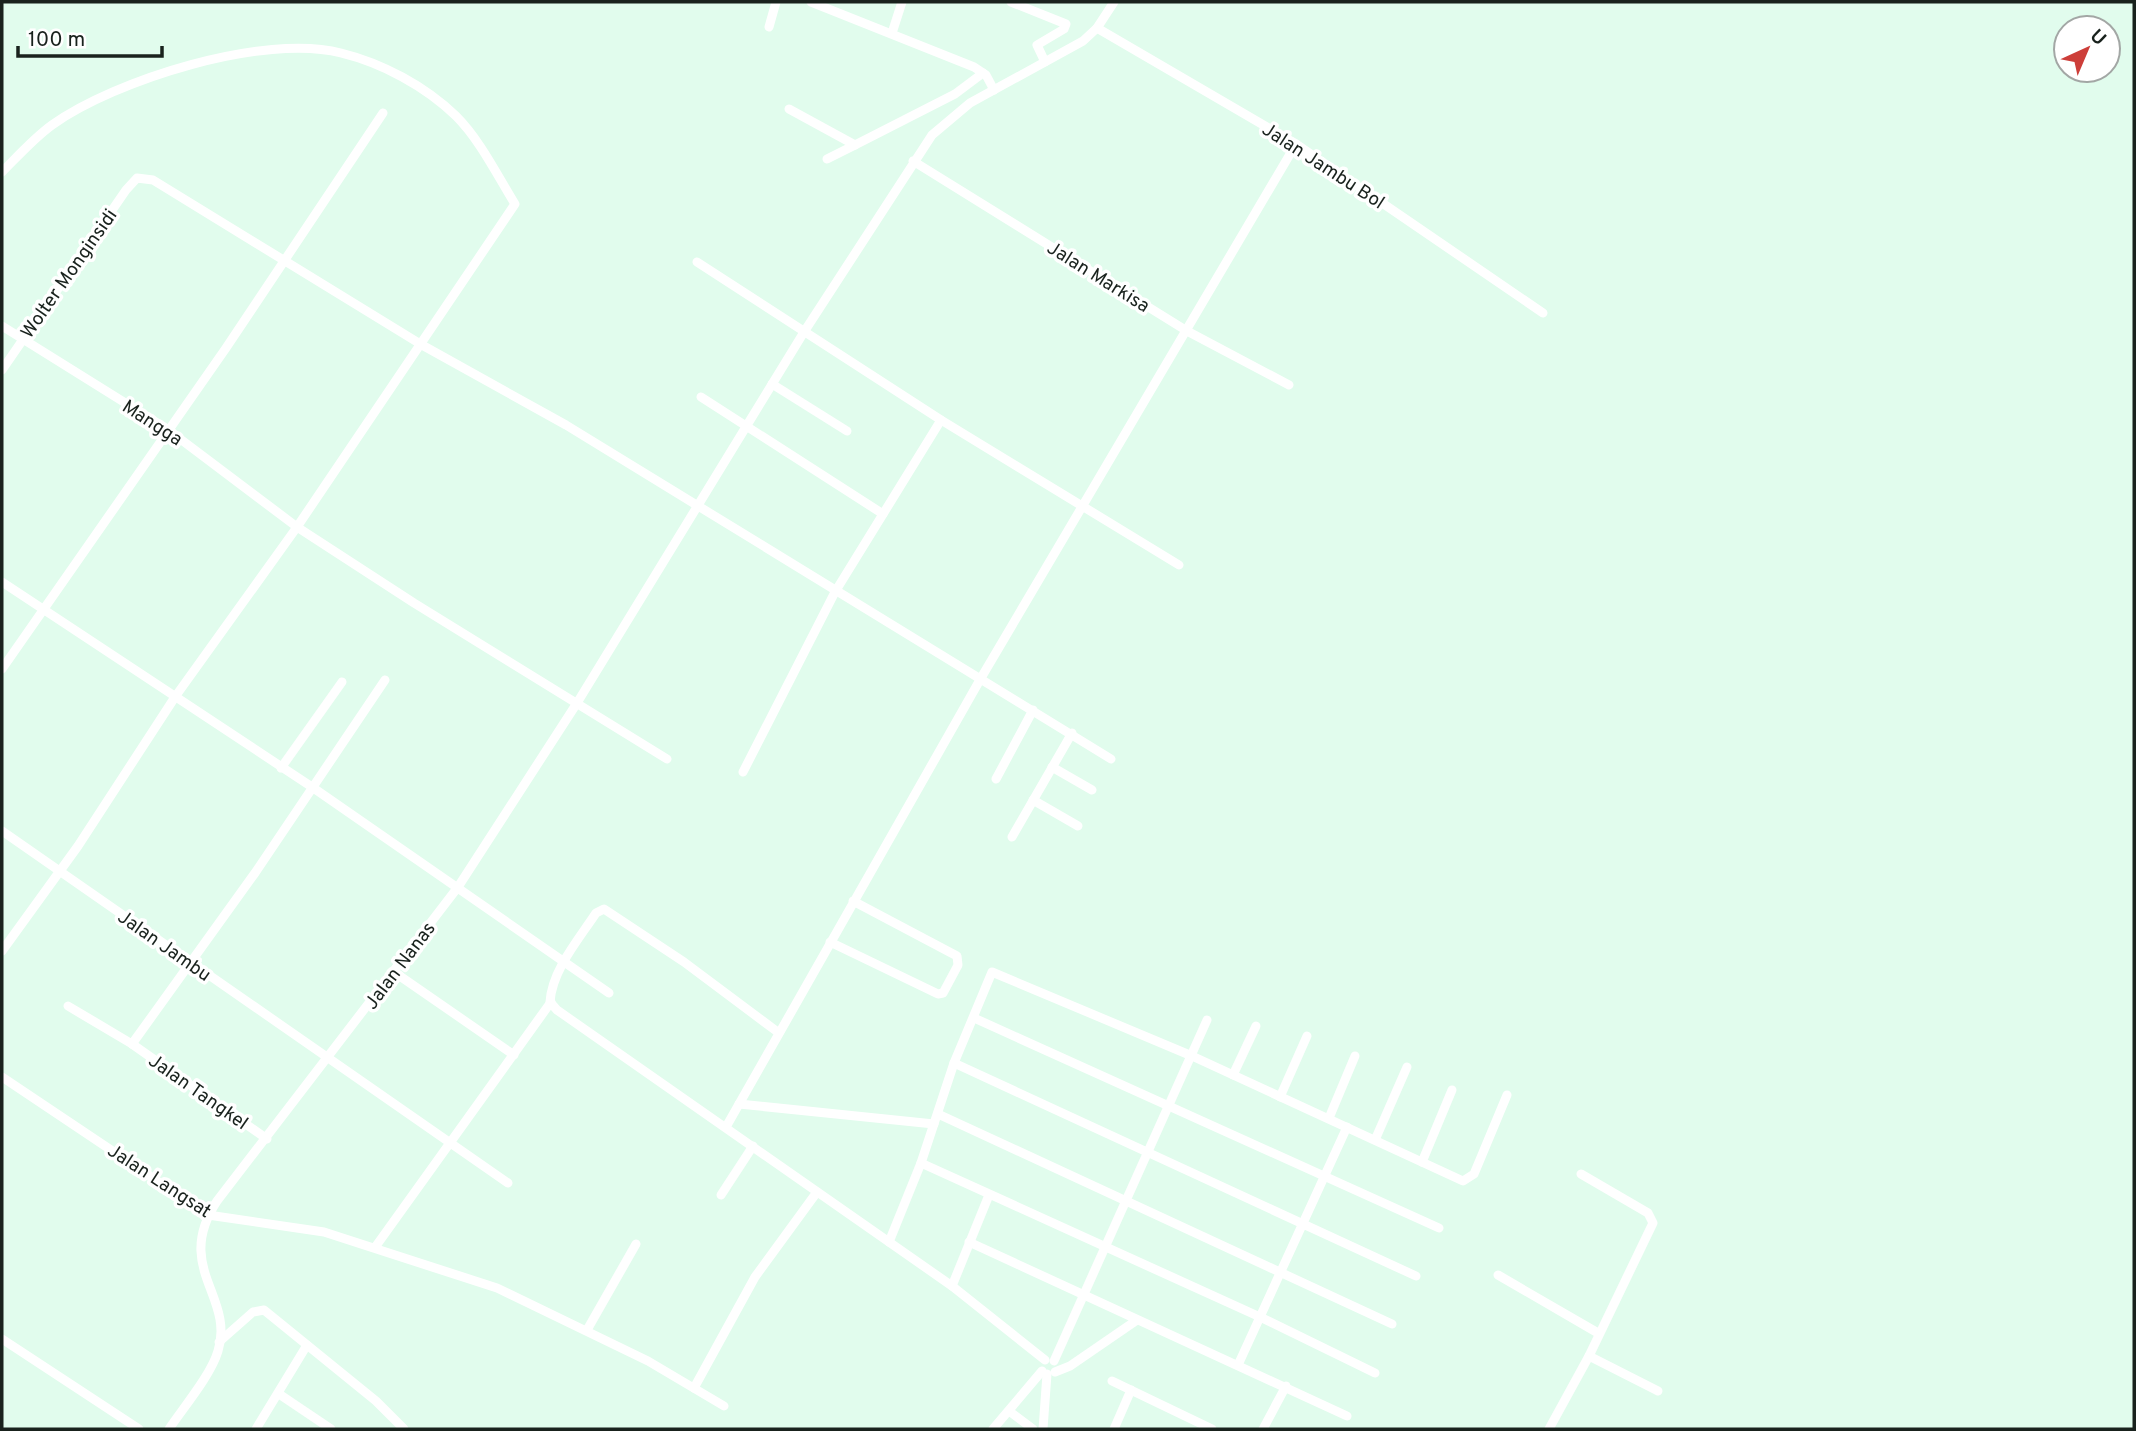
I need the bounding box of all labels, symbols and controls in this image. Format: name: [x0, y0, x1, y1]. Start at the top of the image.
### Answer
scale bar: [18, 14, 161, 58]
north arrow: [2052, 14, 2122, 84]
text: U: [2084, 25, 2111, 52]
text: 100 m: [28, 27, 85, 54]
street label: Jalan Jambu Bol: [1257, 118, 1389, 215]
street label: Wolter Monginsidi: [16, 205, 123, 344]
street label: Jalan Markisa: [1042, 237, 1154, 319]
street label: Mangga: [117, 395, 187, 452]
street label: Jalan Jambu: [112, 906, 215, 988]
street label: Jalan Nanas: [360, 918, 441, 1015]
street label: Jalan Tangkel: [143, 1049, 252, 1136]
street label: Jalan Langsat: [103, 1139, 215, 1224]

